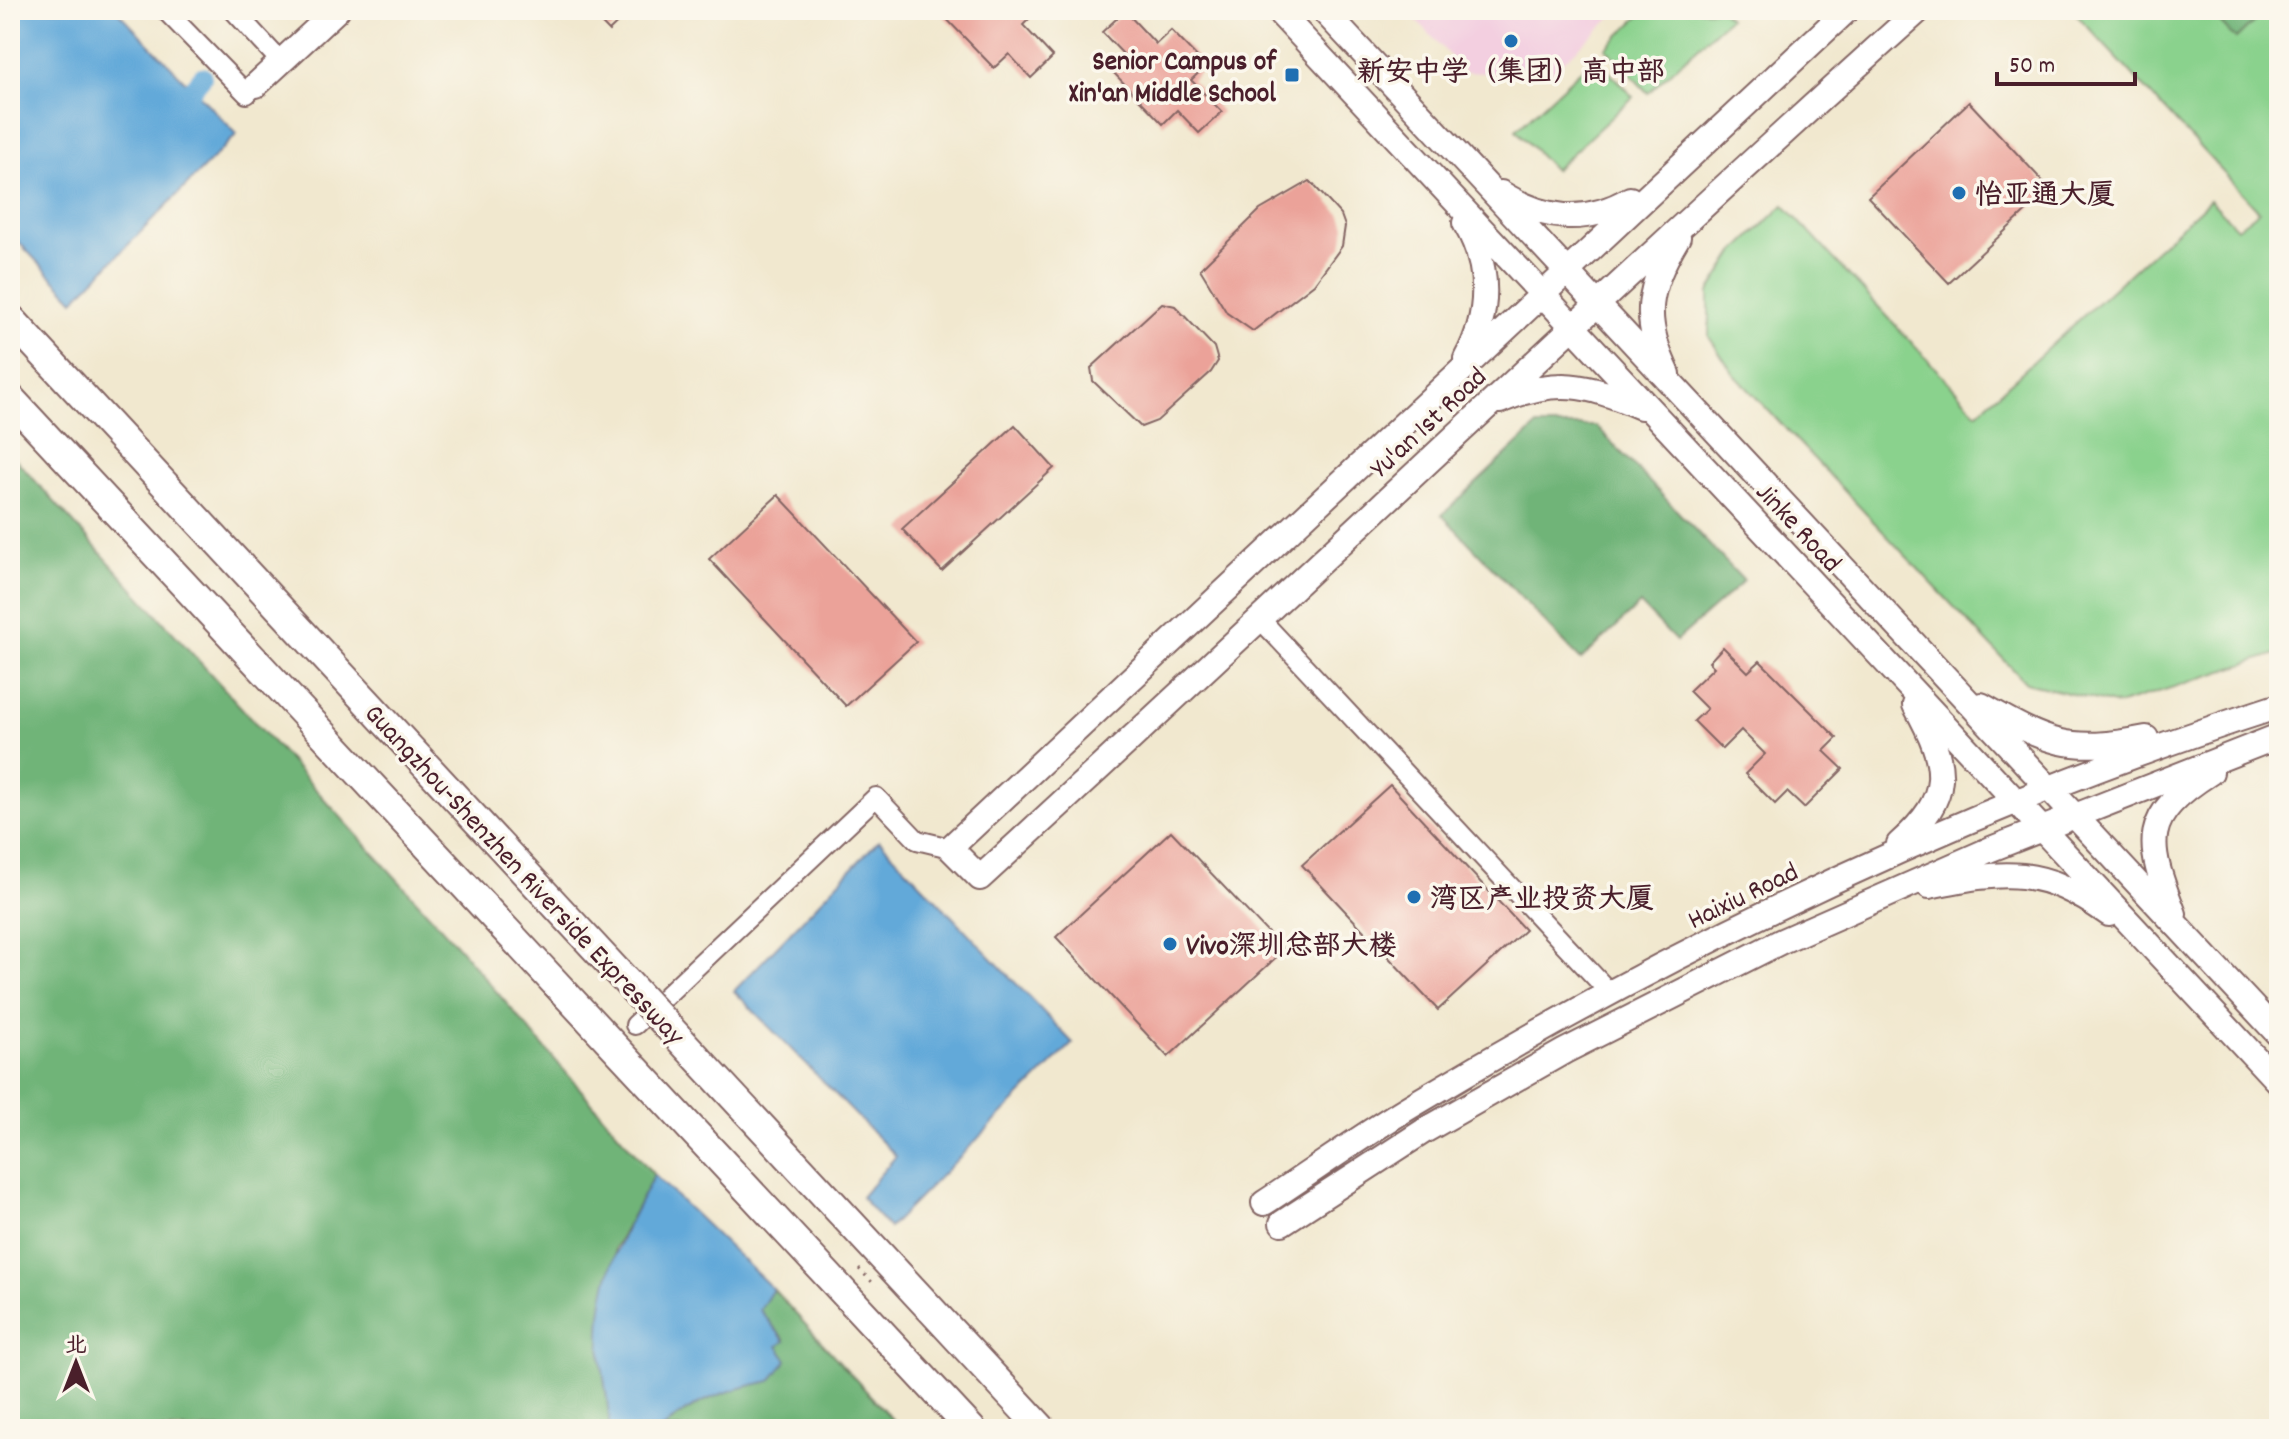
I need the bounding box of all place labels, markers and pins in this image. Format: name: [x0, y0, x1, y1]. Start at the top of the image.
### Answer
marker: 新安中学（集团）高中部: [1502, 32, 1520, 50]
place label: Senior Campus of Xin'an Middle School: [1069, 44, 1277, 116]
place label: 新安中学（集团）高中部: [1357, 55, 1665, 95]
marker: Senior Campus of Xin'an Middle School: [1283, 66, 1301, 84]
place label: 怡亚通大厦: [1975, 178, 2115, 218]
marker: 怡亚通大厦: [1950, 184, 1968, 202]
place label: 湾区产业投资大厦: [1430, 882, 1654, 922]
marker: 湾区产业投资大厦: [1405, 888, 1423, 906]
place label: Vivo深圳总部大楼: [1186, 929, 1397, 969]
marker: Vivo深圳总部大楼: [1161, 935, 1179, 953]

